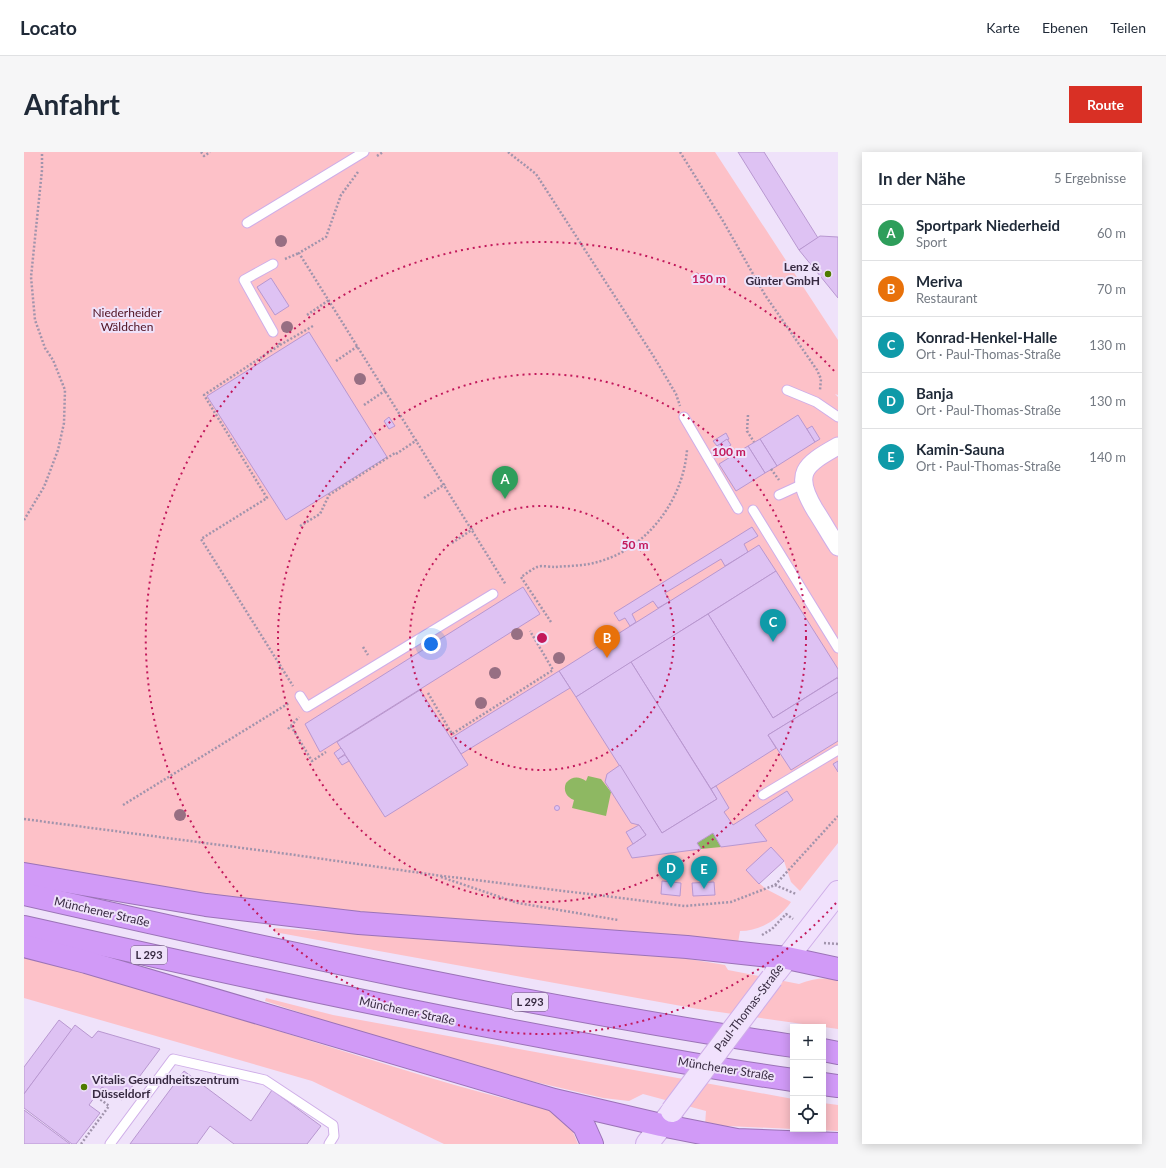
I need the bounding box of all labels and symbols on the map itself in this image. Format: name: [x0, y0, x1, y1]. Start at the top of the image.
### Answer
place label: Lenz & Günter GmbH: [745, 259, 820, 288]
marker: Lenz & Günter GmbH: [823, 269, 833, 279]
text: 150 m: [692, 271, 726, 286]
park label: Niederheider Wäldchen: [92, 305, 162, 334]
text: 100 m: [712, 444, 746, 459]
pin: A: [492, 466, 518, 499]
text: 50 m: [622, 537, 648, 552]
pin: C: [760, 609, 786, 642]
pin: B: [594, 625, 620, 658]
centre of rings: [535, 631, 549, 645]
your location: [421, 634, 441, 654]
pin: D: [658, 855, 684, 888]
pin: E: [691, 856, 717, 889]
street label: Münchener Straße: [53, 893, 151, 930]
road number: L 293: [131, 946, 167, 964]
street label: Paul-Thomas-Straße: [711, 961, 787, 1055]
street label: Münchener Straße: [358, 993, 456, 1028]
road number: L 293: [512, 993, 548, 1011]
street label: Münchener Straße: [677, 1053, 775, 1084]
place label: Vitalis Gesundheitszentrum Düsseldorf: [91, 1072, 239, 1101]
marker: Vitalis Gesundheitszentrum Düsseldorf: [79, 1082, 89, 1092]

